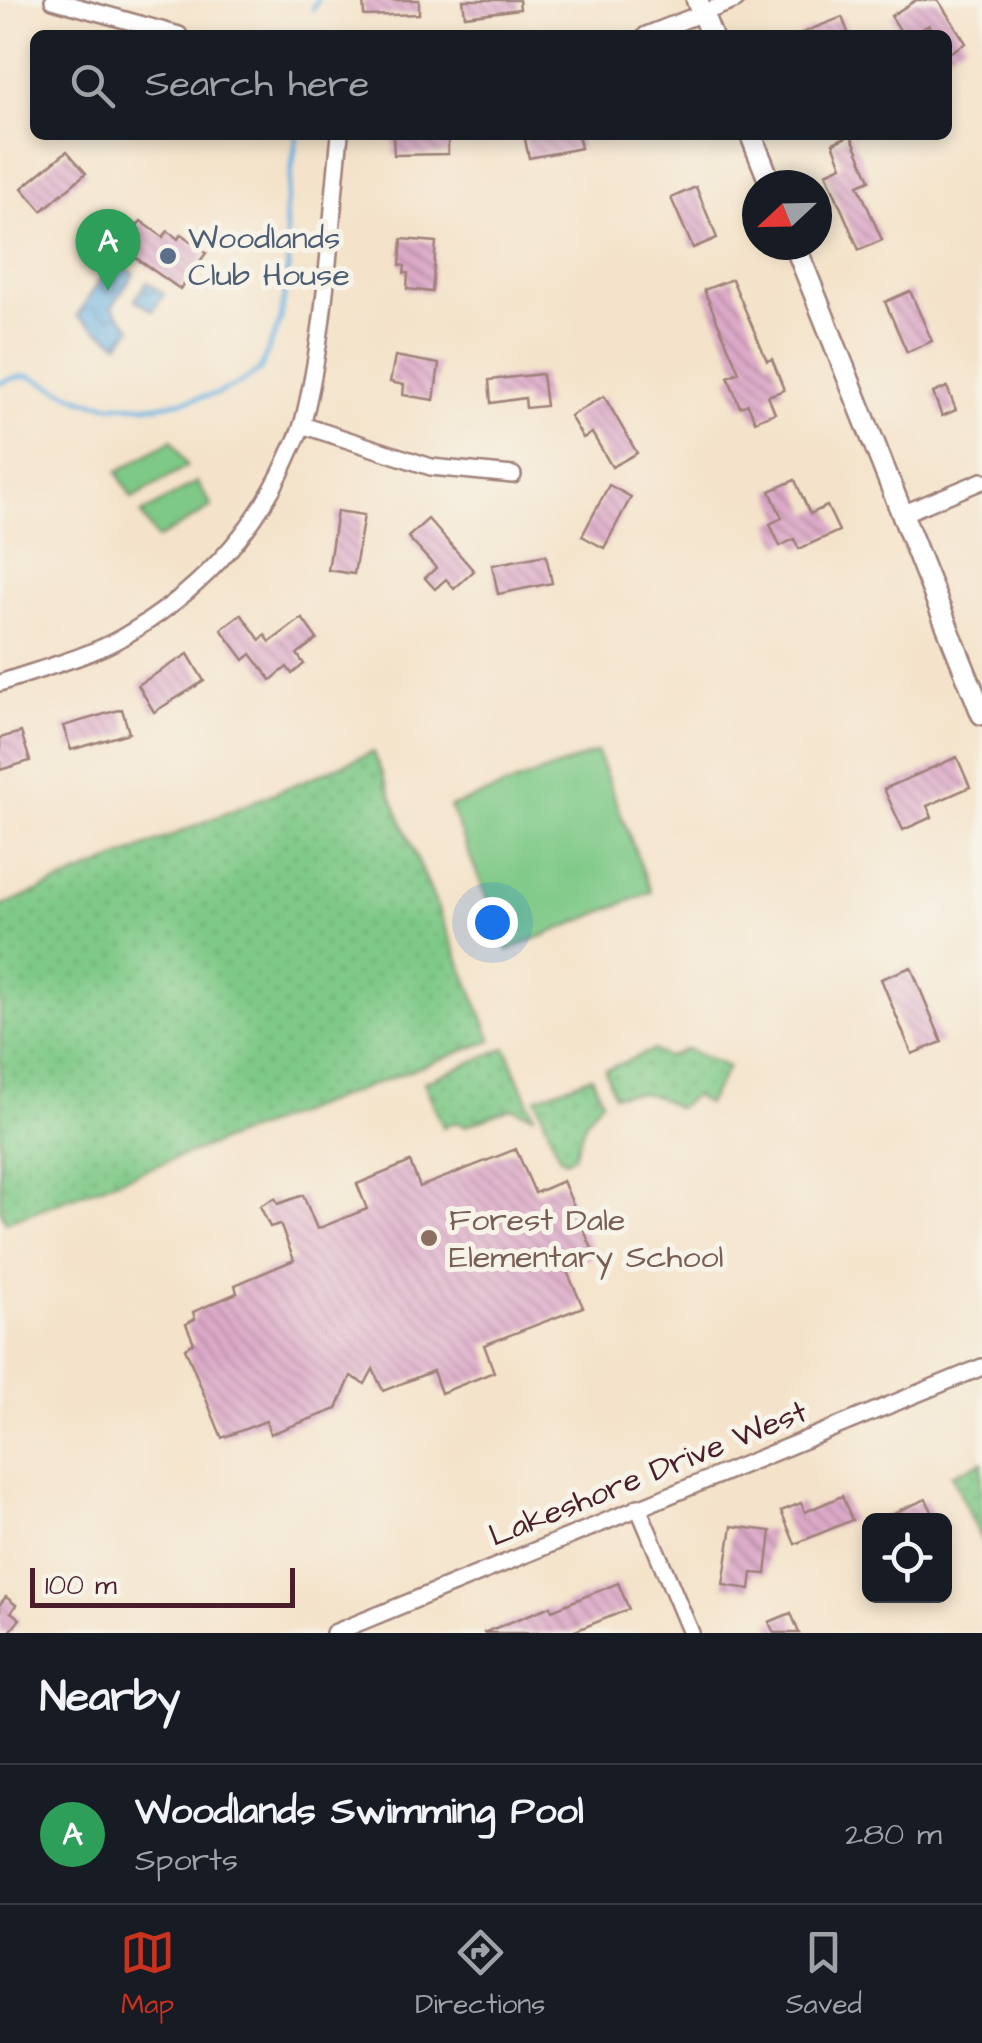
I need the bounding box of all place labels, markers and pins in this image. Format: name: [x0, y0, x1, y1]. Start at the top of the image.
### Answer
pin: A: [76, 208, 140, 291]
place label: Woodlands Club House: [188, 216, 350, 298]
marker: Woodlands Club House: [157, 245, 179, 267]
place label: Forest Dale Elementary School: [449, 1198, 723, 1280]
marker: Forest Dale Elementary School: [418, 1227, 440, 1249]

